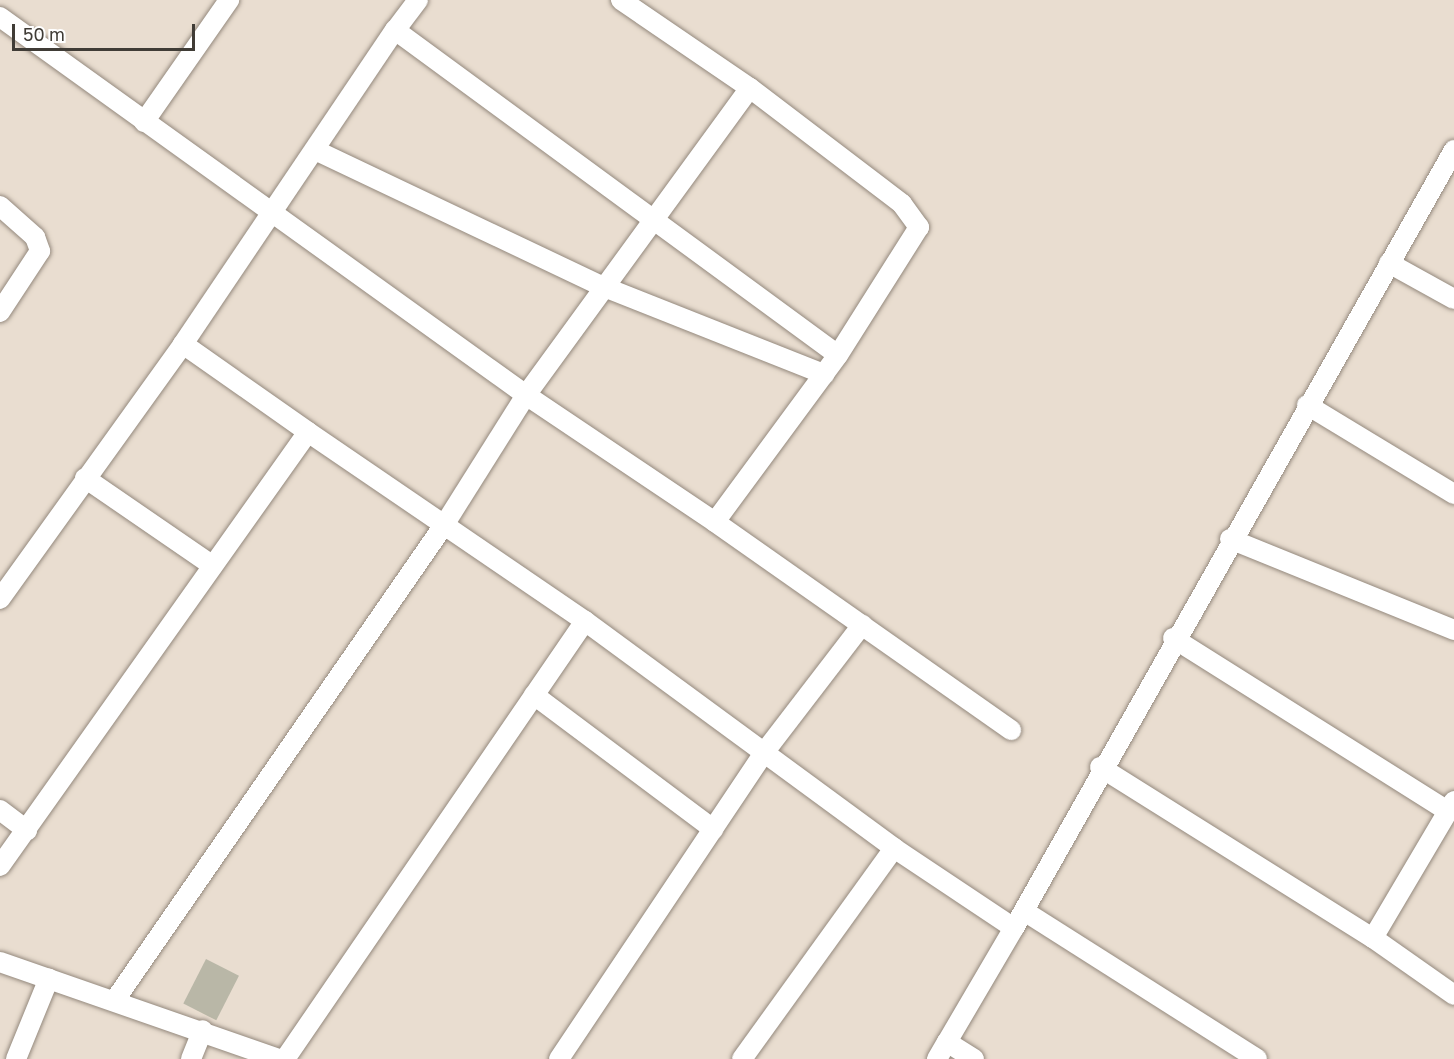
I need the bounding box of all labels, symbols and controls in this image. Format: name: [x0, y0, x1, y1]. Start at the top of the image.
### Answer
scale bar: [15, 12, 198, 50]
text: 50 m: [23, 23, 65, 45]

